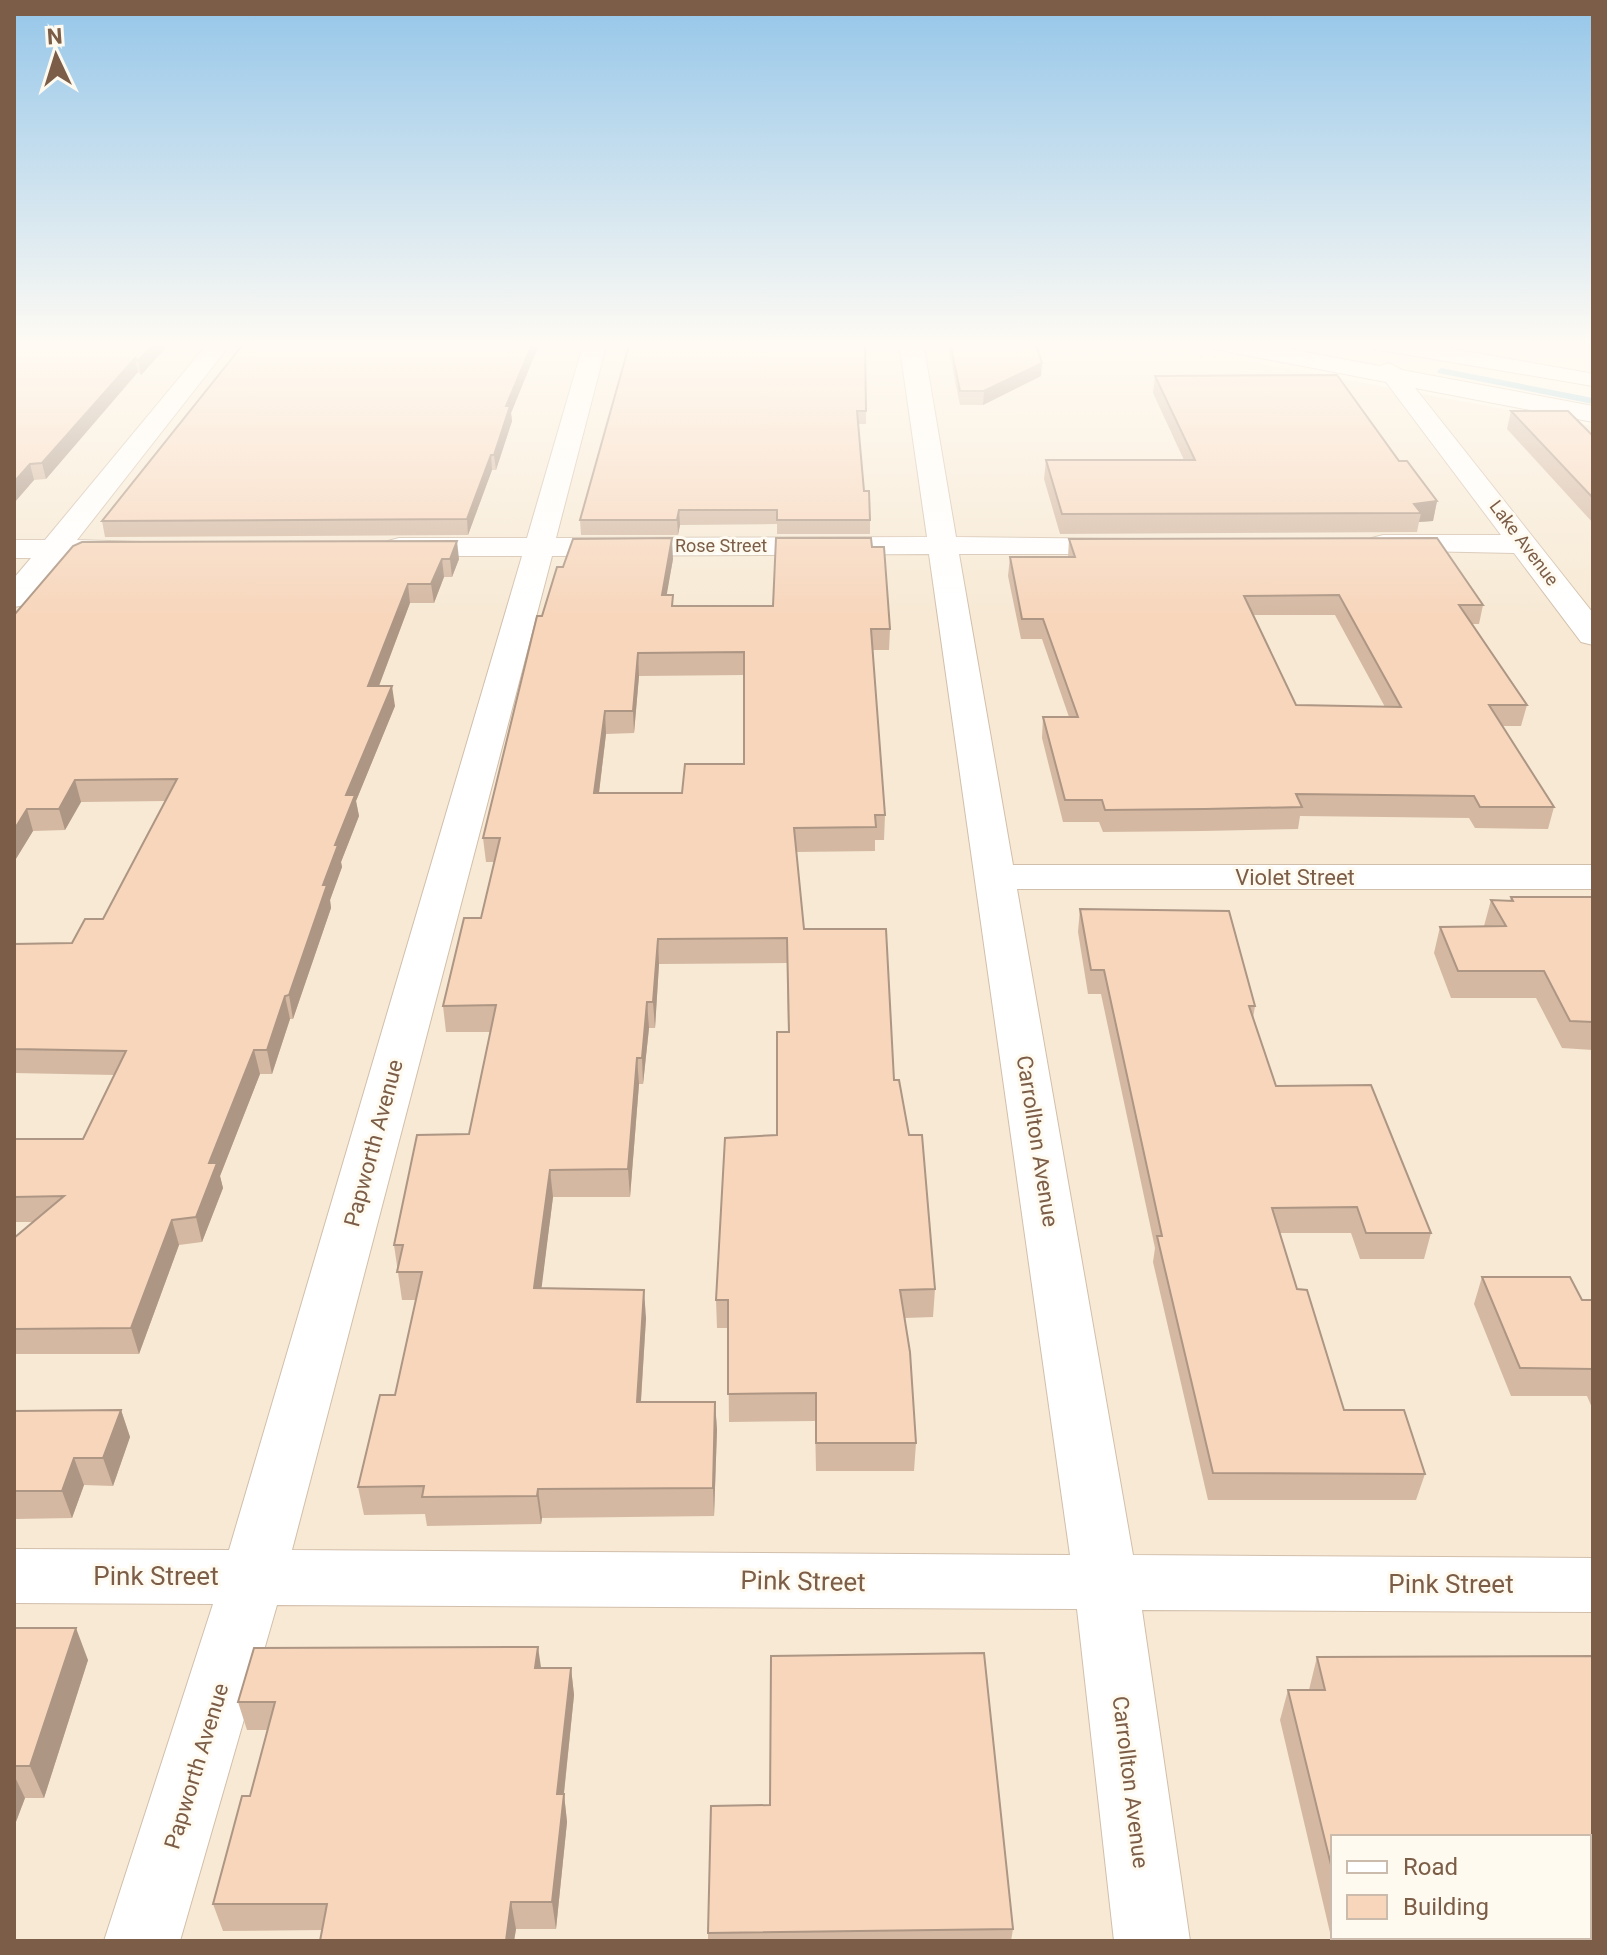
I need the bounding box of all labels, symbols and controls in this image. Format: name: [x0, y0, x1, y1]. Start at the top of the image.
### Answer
north arrow: [16, 16, 96, 96]
text: N: [46, 24, 63, 50]
street label: Lake Avenue: [1486, 496, 1563, 589]
street label: Rose Street: [675, 535, 767, 556]
street label: Violet Street: [1235, 865, 1355, 890]
street label: Carrollton Avenue: [1012, 1054, 1063, 1229]
street label: Papworth Avenue: [339, 1057, 408, 1229]
street label: Pink Street: [93, 1561, 219, 1591]
street label: Pink Street: [740, 1565, 866, 1597]
street label: Pink Street: [1388, 1569, 1514, 1599]
street label: Papworth Avenue: [159, 1680, 234, 1852]
street label: Carrollton Avenue: [1108, 1695, 1153, 1870]
legend: [1331, 1835, 1591, 1939]
text: Road: [1403, 1853, 1458, 1881]
text: Building: [1403, 1893, 1489, 1921]

